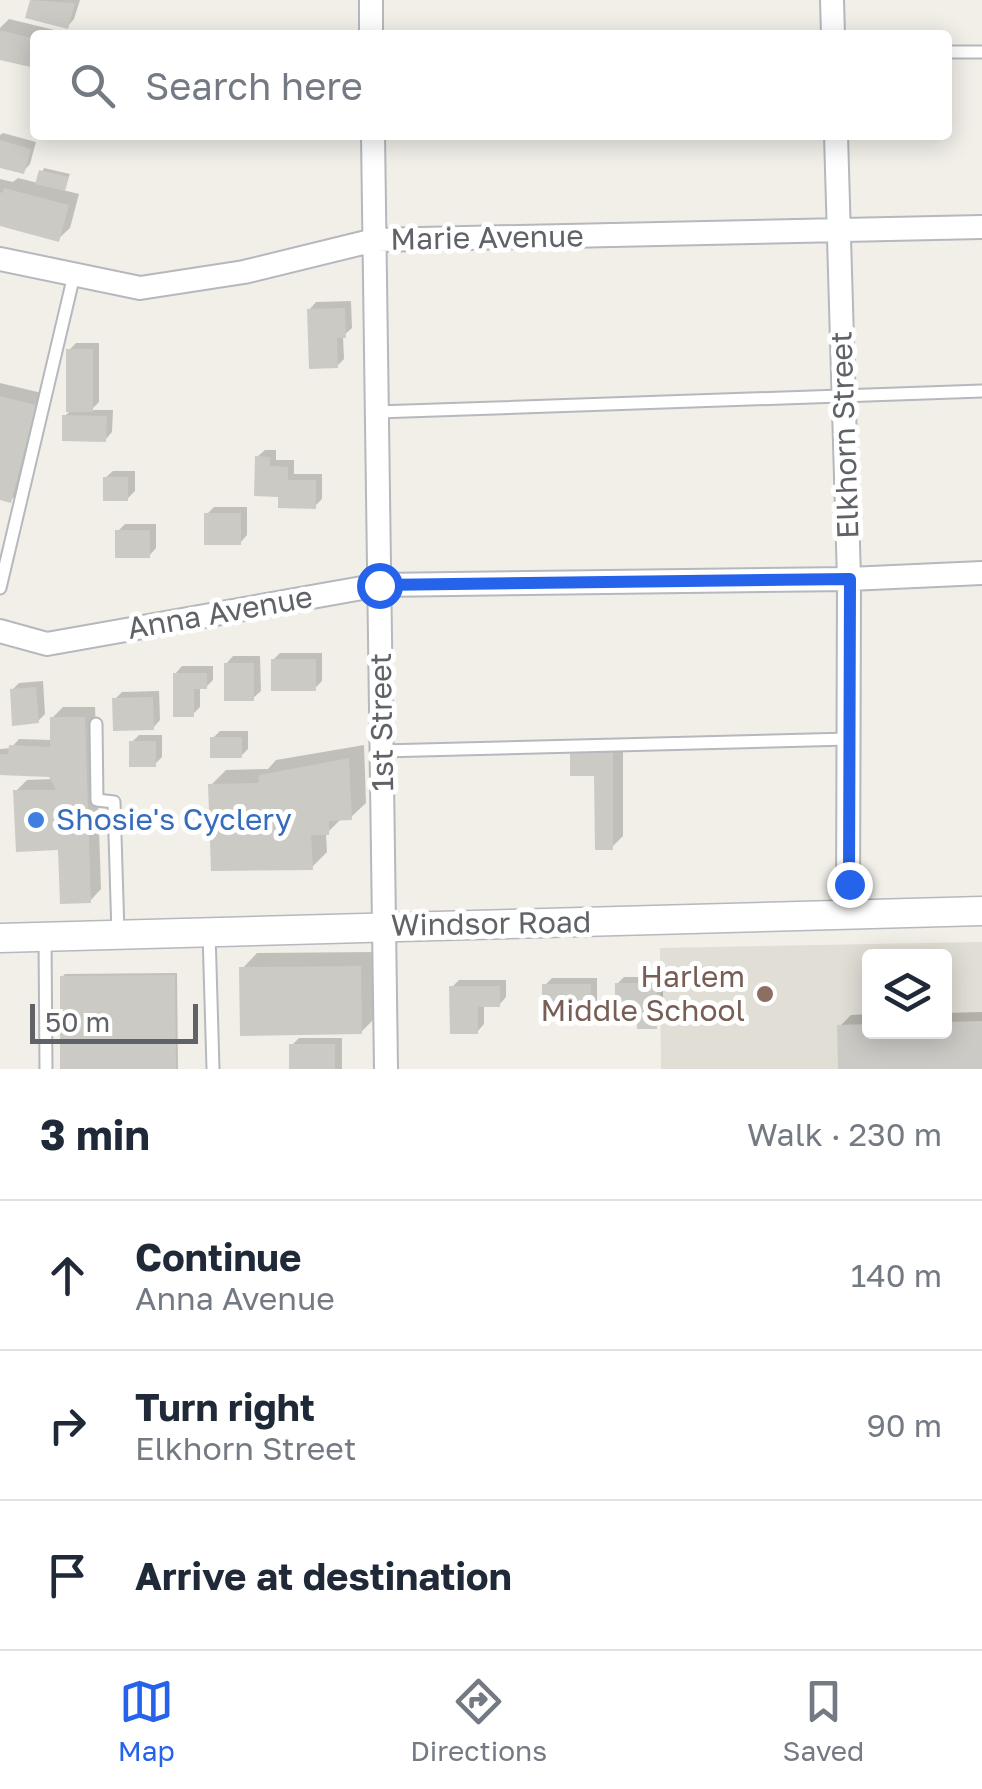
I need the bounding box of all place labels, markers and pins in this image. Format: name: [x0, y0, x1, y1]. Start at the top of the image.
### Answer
place label: Shosie's Cyclery: [56, 801, 292, 837]
marker: Shosie's Cyclery: [25, 809, 47, 831]
place label: Harlem Middle School: [540, 958, 745, 1028]
marker: Harlem Middle School: [754, 983, 776, 1005]

